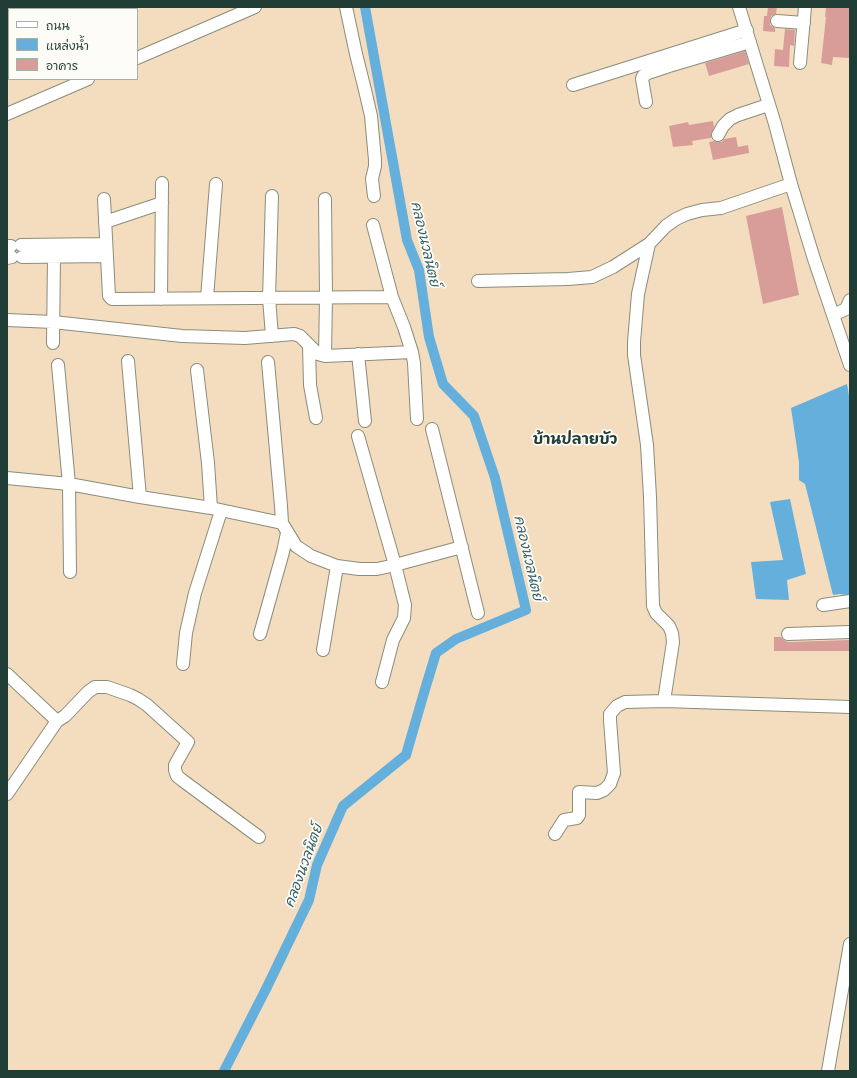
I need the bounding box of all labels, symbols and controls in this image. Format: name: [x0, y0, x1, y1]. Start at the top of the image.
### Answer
legend: [8, 8, 138, 80]
text: ถนน: [46, 18, 70, 33]
text: แหล่งน้ำ: [46, 38, 89, 53]
text: อาคาร: [46, 58, 78, 73]
water label: คลองนวลนิตย์: [407, 200, 443, 288]
district label: บ้านปลายบัว: [533, 431, 617, 449]
water label: คลองนวลนิตย์: [510, 514, 546, 602]
water label: คลองนวลนิตย์: [281, 822, 327, 910]

